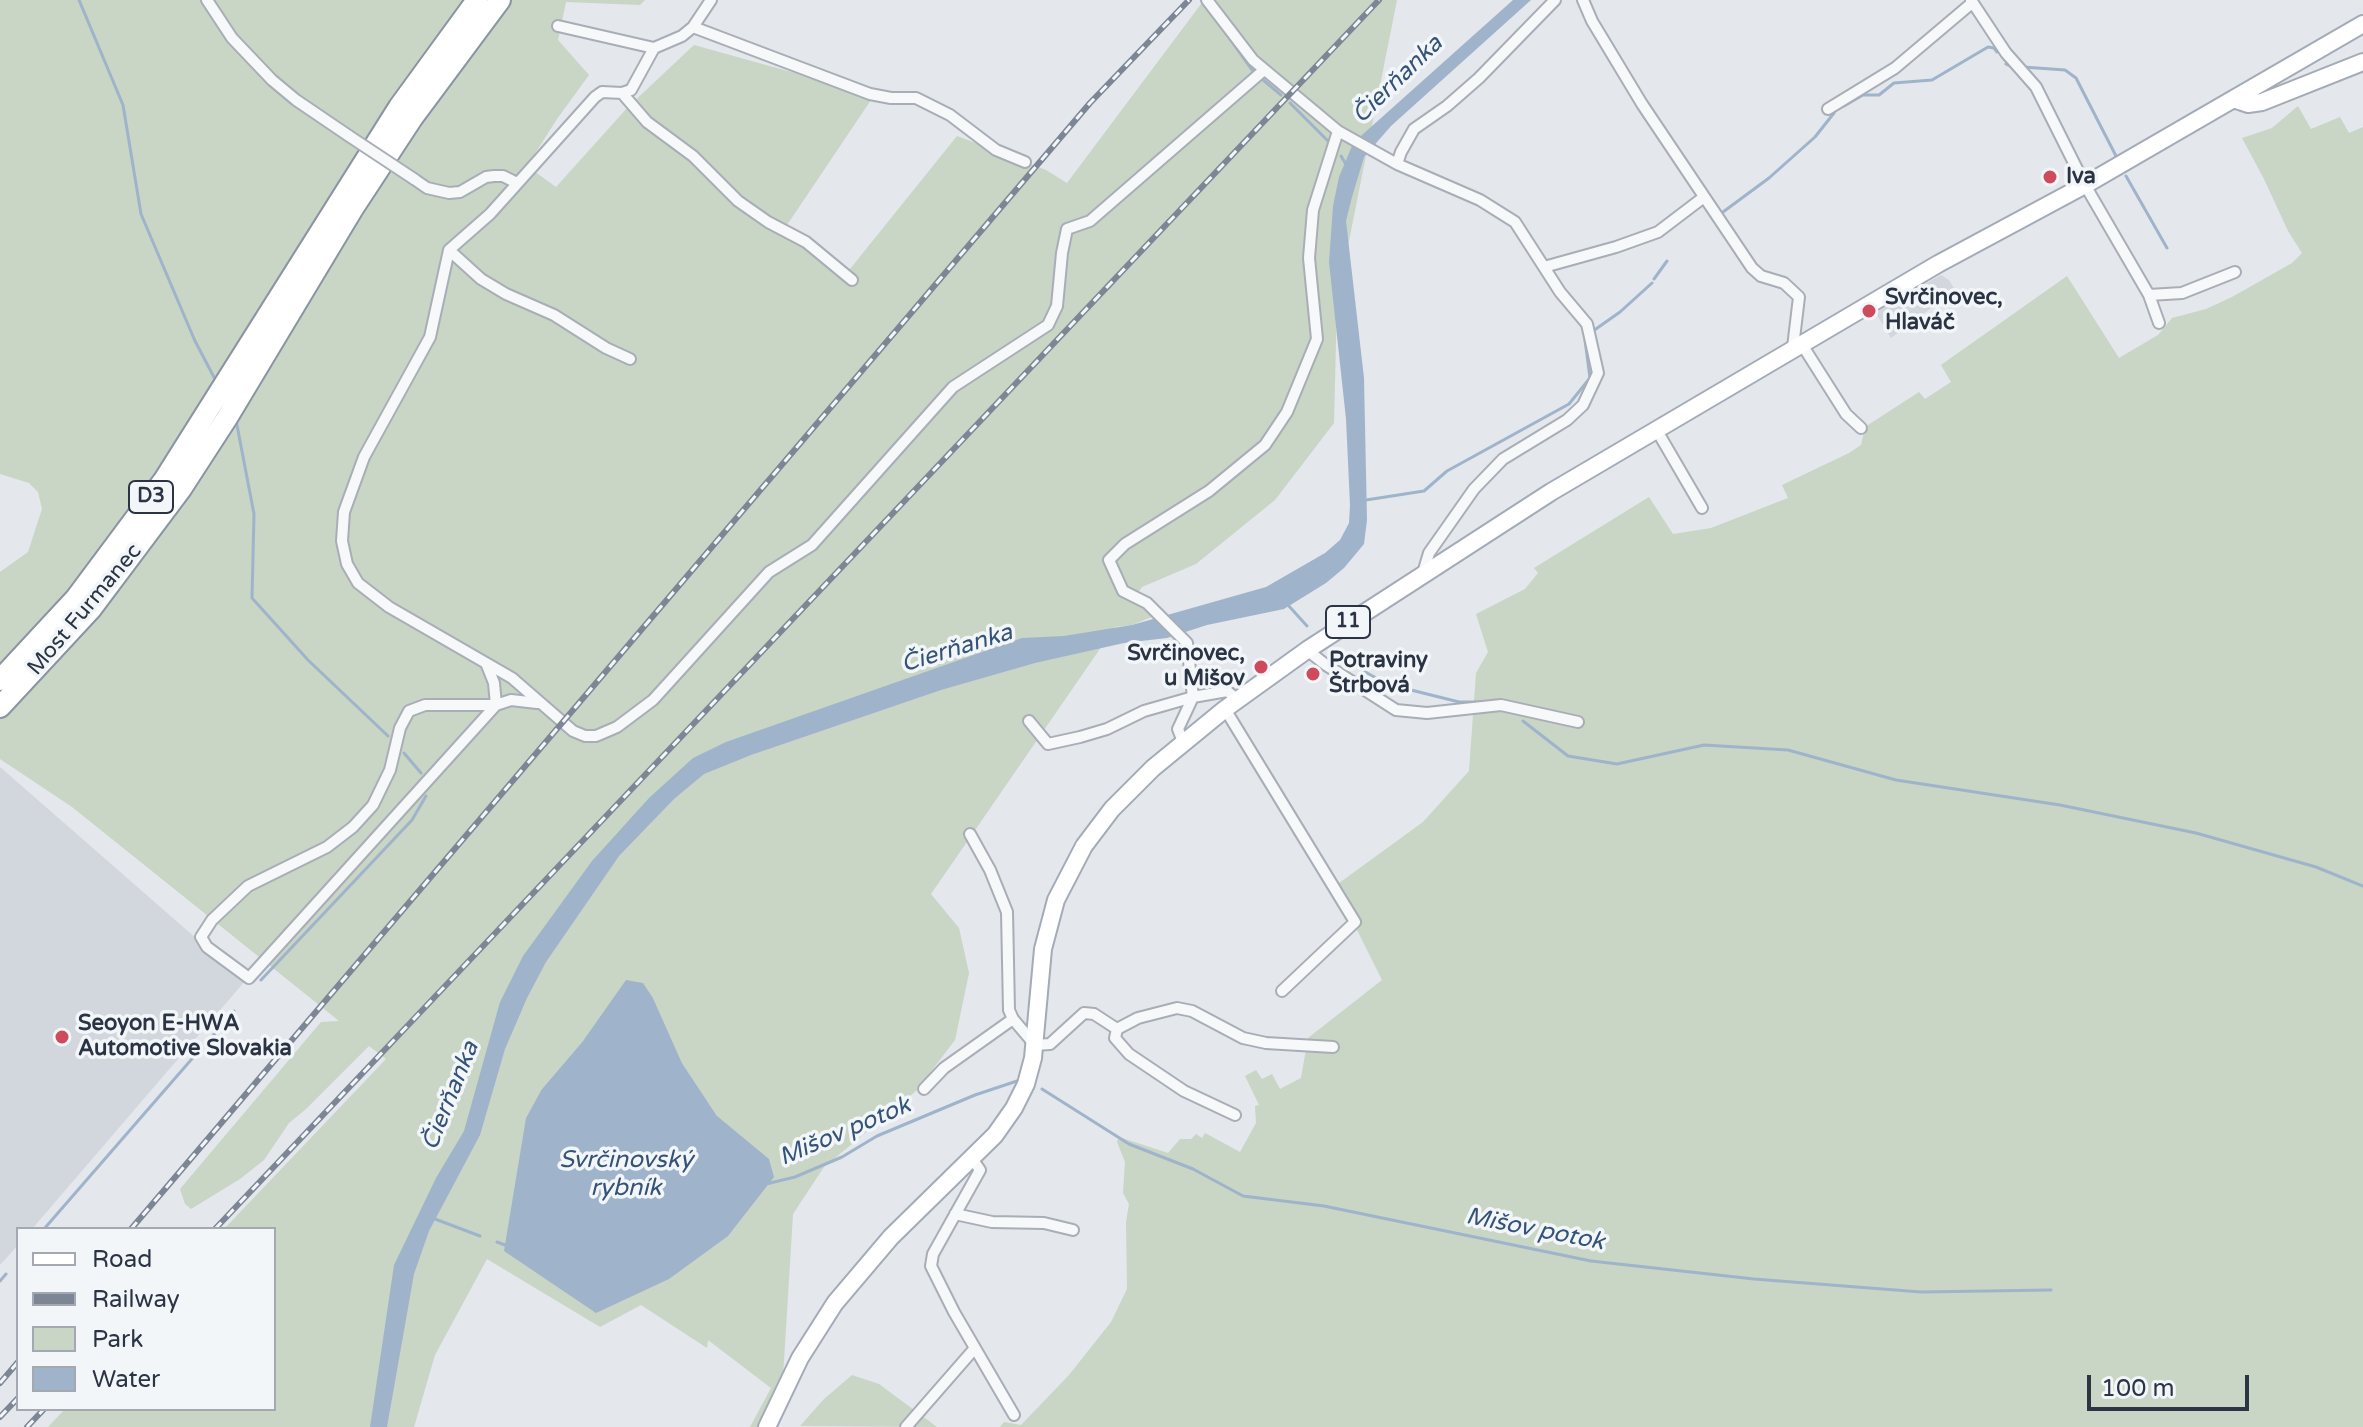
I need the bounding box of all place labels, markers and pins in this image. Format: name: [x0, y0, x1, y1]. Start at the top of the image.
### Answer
place label: Iva: [2066, 164, 2096, 190]
marker: Iva: [2041, 168, 2059, 186]
place label: Svrčinovec, Hlaváč: [1885, 285, 2003, 336]
marker: Svrčinovec, Hlaváč: [1860, 302, 1878, 320]
place label: Svrčinovec, u Mišov: [1127, 641, 1245, 692]
place label: Potraviny Štrbová: [1329, 648, 1428, 700]
marker: Svrčinovec, u Mišov: [1252, 658, 1270, 676]
marker: Potraviny Štrbová: [1304, 665, 1322, 683]
place label: Seoyon E-HWA Automotive Slovakia: [78, 1011, 292, 1062]
marker: Seoyon E-HWA Automotive Slovakia: [53, 1028, 71, 1046]

